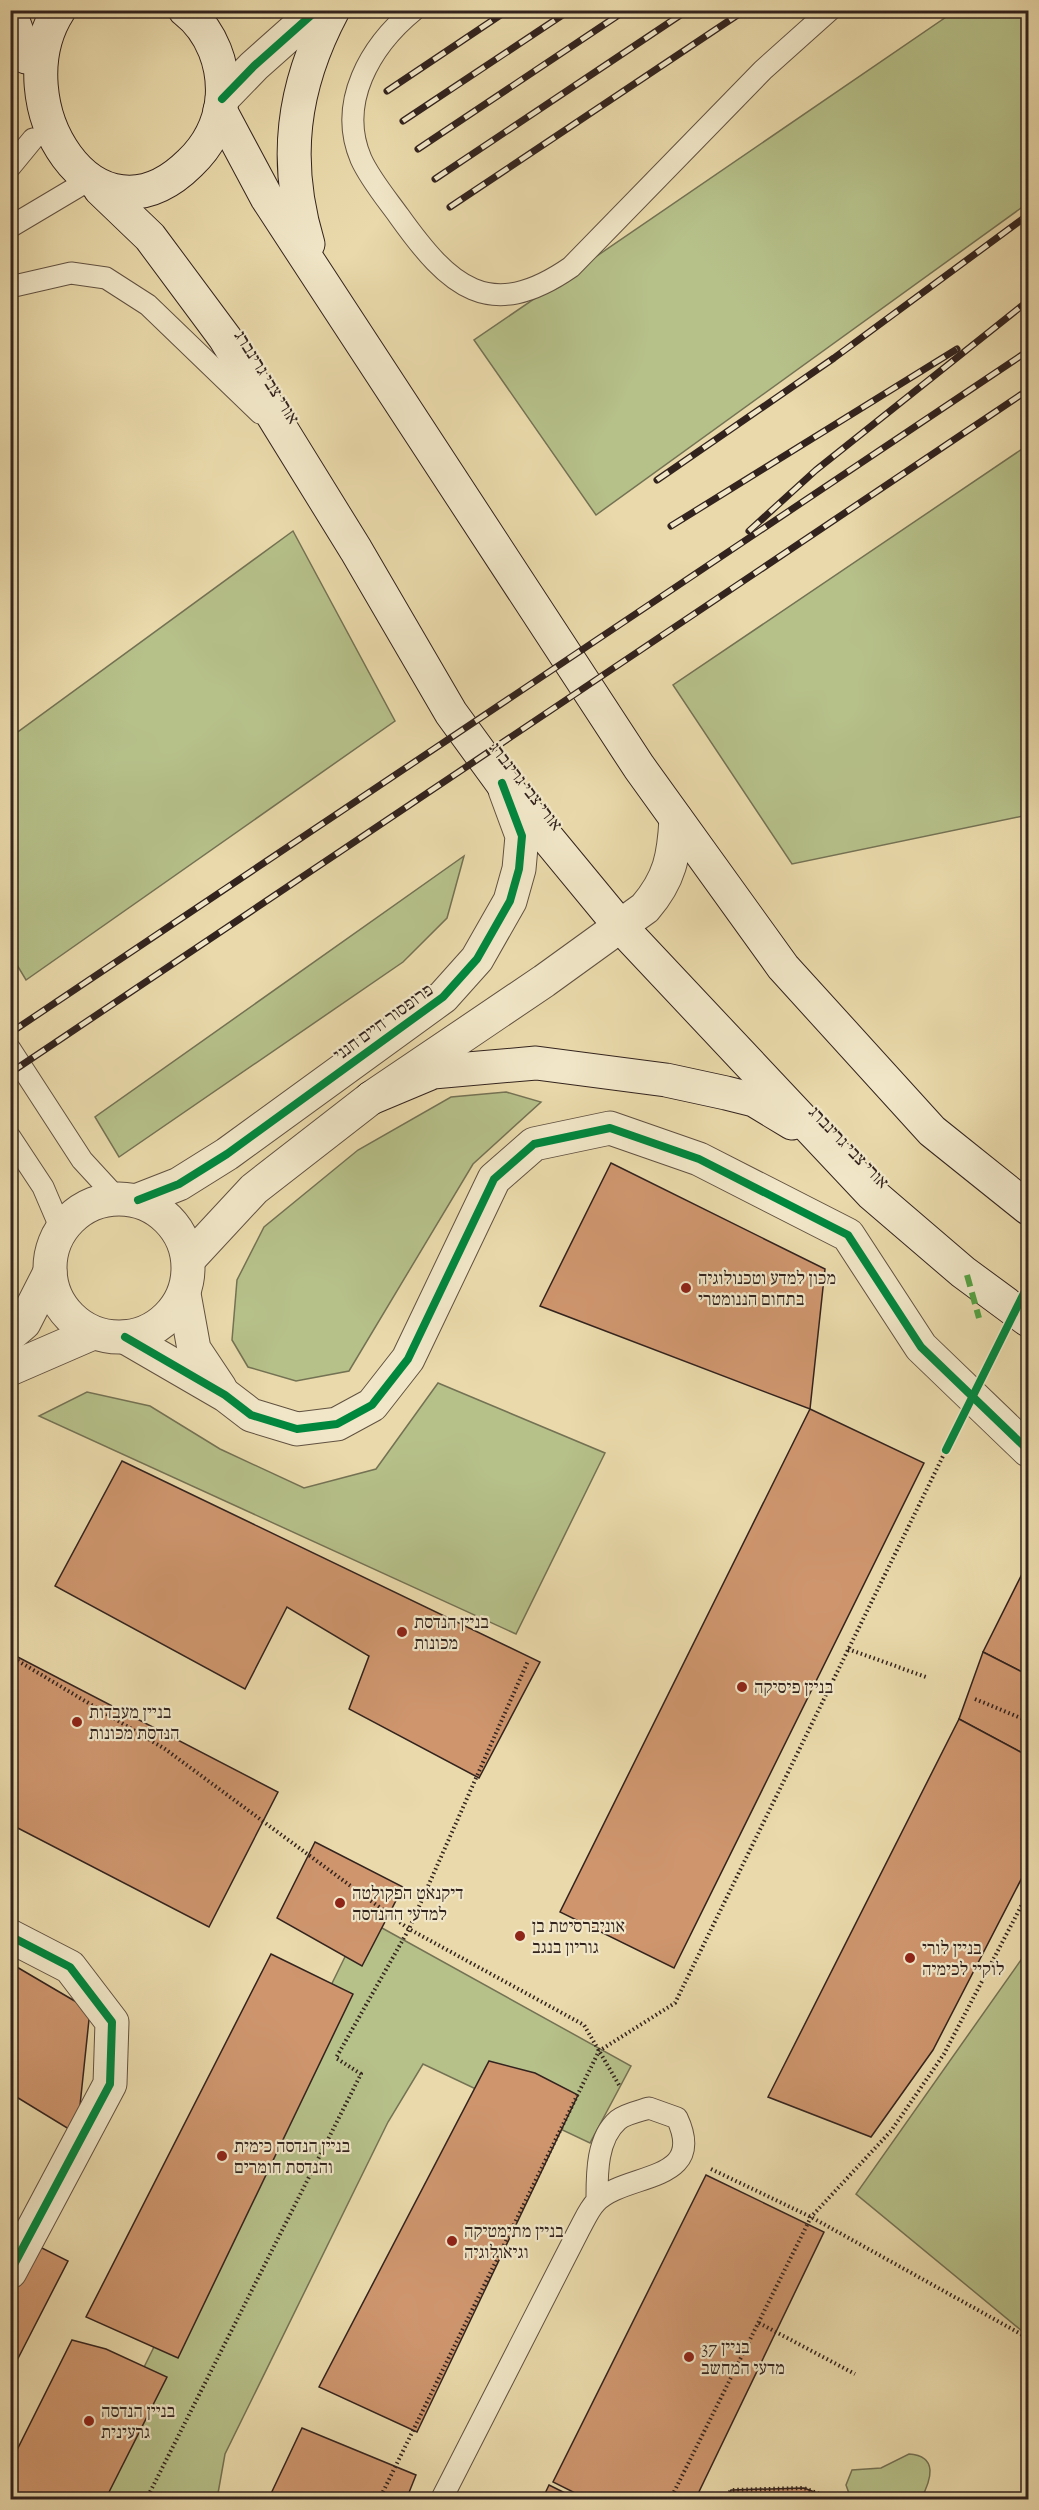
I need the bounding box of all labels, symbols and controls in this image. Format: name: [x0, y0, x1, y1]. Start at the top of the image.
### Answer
street label: אורי צבי גרינברג: [226, 326, 305, 430]
street label: אורי צבי גרינברג: [481, 737, 567, 837]
street label: פרופסור חיים חנני: [329, 978, 440, 1069]
street label: אורי צבי גרינברג: [801, 1101, 894, 1196]
place label: מכון למדע וטכנולוגיה בתחום הננומטרי: [698, 1267, 836, 1314]
marker: מכון למדע וטכנולוגיה בתחום הננומטרי: [679, 1281, 693, 1295]
place label: בניין הנדסת מכונות: [414, 1611, 489, 1658]
marker: בניין הנדסת מכונות: [395, 1625, 409, 1639]
place label: בניין פיסיקה: [754, 1676, 833, 1702]
marker: בניין פיסיקה: [735, 1680, 749, 1694]
place label: בניין מעבדות הנדסת מכונות: [89, 1701, 179, 1748]
marker: בניין מעבדות הנדסת מכונות: [70, 1715, 84, 1729]
place label: דיקנאט הפקולטה למדעי ההנדסה: [352, 1882, 463, 1929]
marker: דיקנאט הפקולטה למדעי ההנדסה: [333, 1896, 347, 1910]
place label: אוניברסיטת בן גוריון בנגב: [532, 1915, 625, 1962]
marker: אוניברסיטת בן גוריון בנגב: [513, 1929, 527, 1943]
place label: בניין לורי לוקיי לכימיה: [922, 1937, 1005, 1984]
marker: בניין לורי לוקיי לכימיה: [903, 1951, 917, 1965]
place label: בניין הנדסה כימית והנדסת חומרים: [234, 2135, 351, 2182]
marker: בניין הנדסה כימית והנדסת חומרים: [215, 2149, 229, 2163]
place label: בניין מתימטיקה וגיאולוגיה: [464, 2220, 564, 2267]
marker: בניין מתימטיקה וגיאולוגיה: [445, 2234, 459, 2248]
place label: בניין 37 מדעי המחשב: [701, 2336, 785, 2383]
marker: בניין 37 מדעי המחשב: [682, 2350, 696, 2364]
place label: בניין הנדסה גרעינית: [101, 2400, 176, 2447]
marker: בניין הנדסה גרעינית: [82, 2414, 96, 2428]

